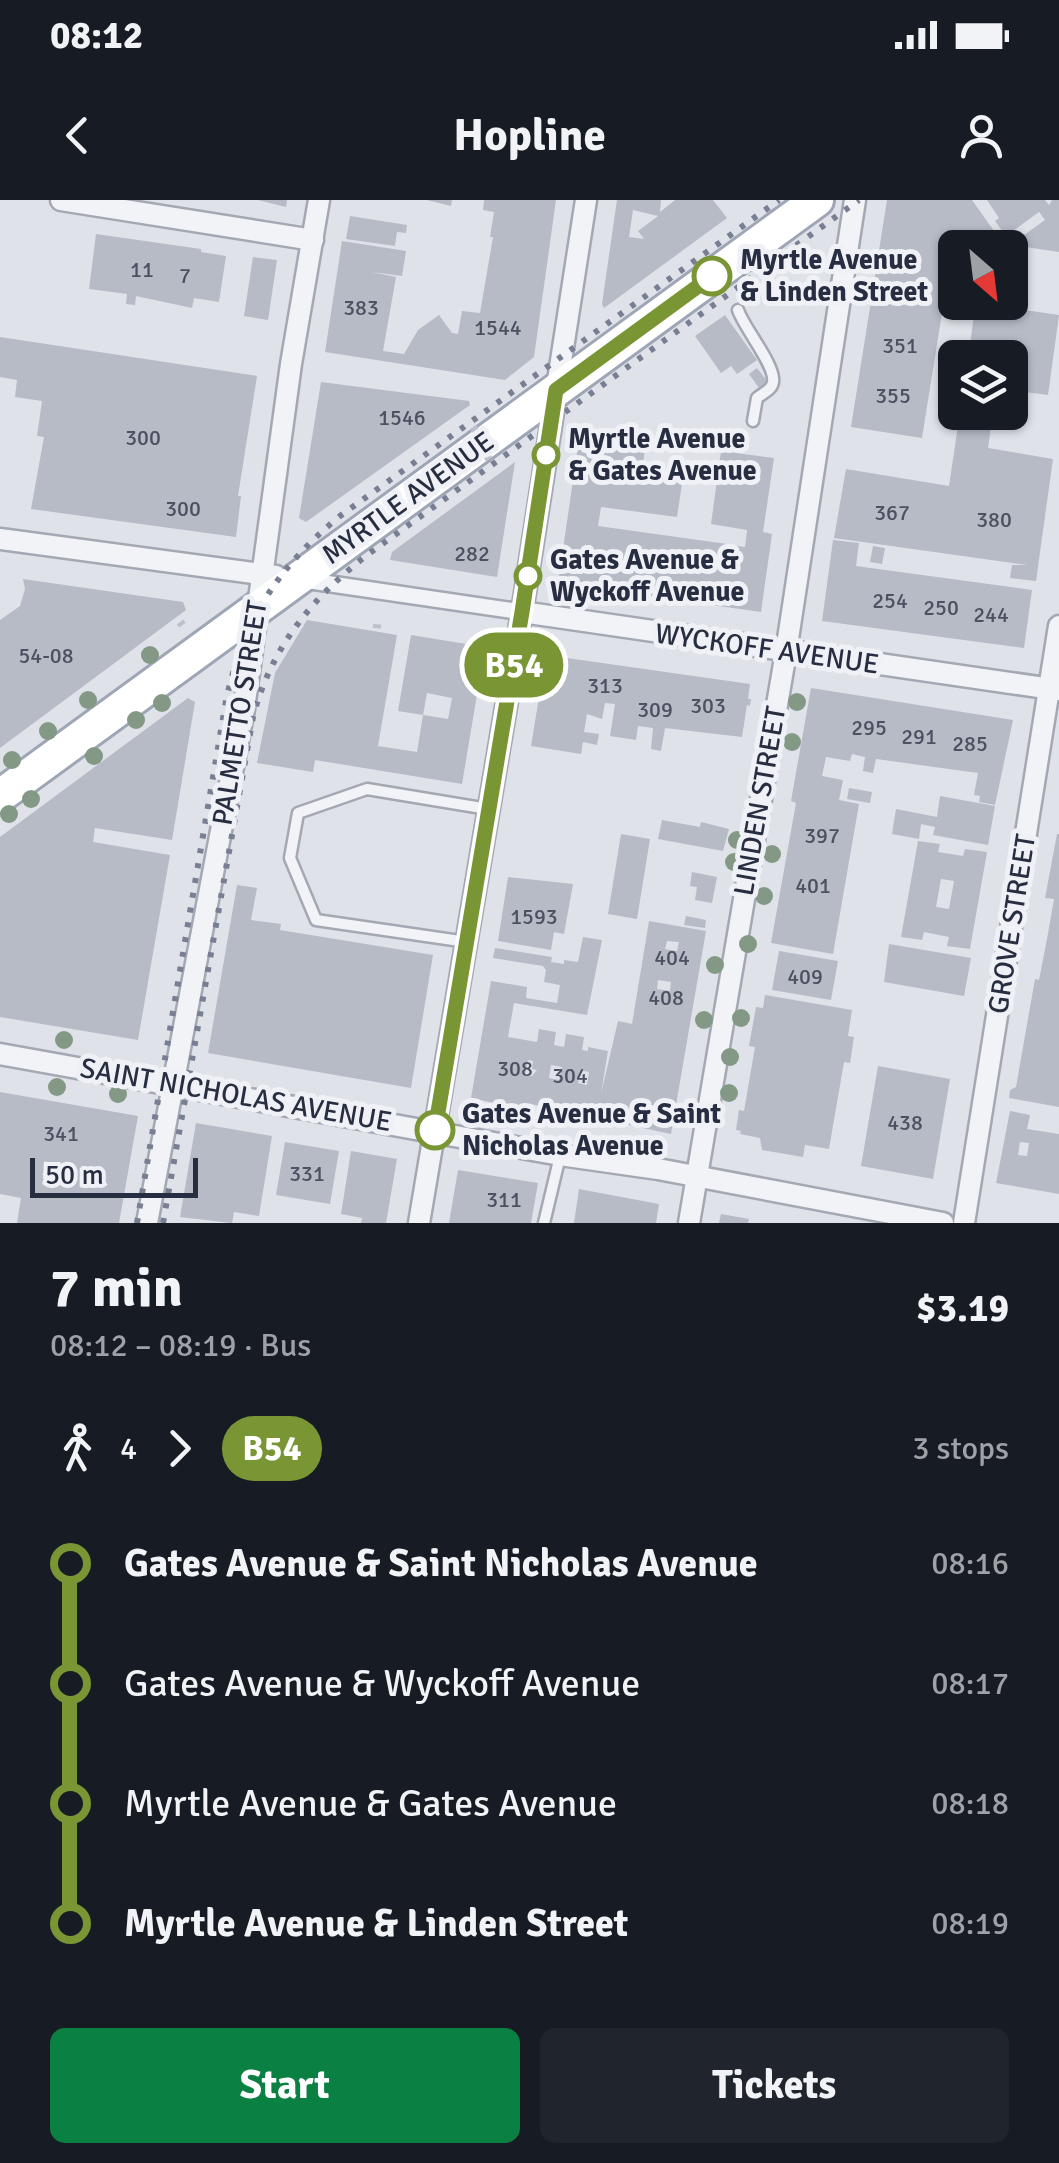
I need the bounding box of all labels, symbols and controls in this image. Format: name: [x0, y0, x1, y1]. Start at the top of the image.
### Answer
text: 08:12: [50, 12, 143, 59]
icon: back: [50, 108, 105, 163]
text: Hopline: [453, 108, 606, 163]
icon: person: [954, 108, 1009, 163]
north arrow: [938, 230, 1028, 320]
map controls: [938, 230, 1028, 430]
place label: Myrtle Avenue & Linden Street: [740, 243, 928, 309]
house number: 11: [130, 256, 154, 283]
marker: Myrtle Avenue & Linden Street: [693, 257, 731, 295]
house number: 7: [179, 262, 191, 289]
house number: 383: [343, 294, 379, 321]
house number: 1544: [474, 314, 522, 341]
house number: 351: [882, 332, 918, 359]
button: layers: [938, 340, 1028, 430]
house number: 355: [875, 382, 911, 409]
house number: 1546: [378, 404, 426, 431]
place label: Myrtle Avenue & Gates Avenue: [568, 422, 757, 488]
house number: 300: [125, 424, 161, 451]
street label: MYRTLE AVENUE: [316, 424, 500, 572]
marker: Myrtle Avenue & Gates Avenue: [533, 442, 559, 468]
house number: 300: [165, 495, 201, 522]
house number: 367: [874, 499, 910, 526]
house number: 380: [976, 506, 1012, 533]
house number: 282: [454, 540, 490, 567]
place label: Gates Avenue & Wyckoff Avenue: [550, 543, 745, 609]
marker: Gates Avenue & Wyckoff Avenue: [515, 563, 541, 589]
house number: 254: [872, 587, 908, 614]
house number: 250: [923, 594, 959, 621]
street label: PALMETTO STREET: [205, 598, 275, 828]
house number: 244: [973, 601, 1009, 628]
street label: WYCKOFF AVENUE: [653, 616, 881, 682]
line badge: B54: [456, 632, 572, 698]
house number: 54-08: [18, 642, 74, 669]
text: B54: [484, 644, 544, 687]
house number: 313: [587, 672, 623, 699]
house number: 303: [690, 692, 726, 719]
house number: 309: [637, 696, 673, 723]
street label: LINDEN STREET: [727, 703, 793, 898]
house number: 295: [851, 714, 887, 741]
house number: 291: [901, 723, 937, 750]
house number: 285: [952, 730, 988, 757]
house number: 397: [804, 822, 840, 849]
street label: GROVE STREET: [981, 832, 1043, 1016]
house number: 401: [795, 872, 831, 899]
house number: 1593: [510, 903, 558, 930]
house number: 404: [654, 944, 690, 971]
house number: 409: [787, 963, 823, 990]
house number: 408: [648, 984, 684, 1011]
street label: SAINT NICHOLAS AVENUE: [78, 1051, 394, 1139]
house number: 308: [497, 1055, 533, 1082]
house number: 304: [552, 1062, 588, 1089]
place label: Gates Avenue & Saint Nicholas Avenue: [462, 1097, 722, 1163]
house number: 438: [887, 1109, 923, 1136]
marker: Gates Avenue & Saint Nicholas Avenue: [416, 1111, 454, 1149]
house number: 341: [43, 1120, 79, 1147]
scale bar: [30, 1153, 198, 1198]
text: 50 m: [45, 1158, 104, 1192]
house number: 331: [289, 1160, 325, 1187]
house number: 311: [486, 1186, 522, 1213]
text: 7 min: [50, 1254, 183, 1322]
text: $3.19: [916, 1285, 1009, 1332]
text: 08:12 – 08:19 · Bus: [50, 1326, 311, 1365]
icon: walk: [50, 1421, 105, 1476]
icon: forward: [152, 1421, 207, 1476]
text: B54: [242, 1427, 302, 1470]
text: 4: [120, 1429, 137, 1468]
text: 3 stops: [912, 1429, 1009, 1468]
text: Gates Avenue & Saint Nicholas Avenue: [124, 1540, 758, 1587]
text: 08:16: [931, 1544, 1009, 1583]
text: Gates Avenue & Wyckoff Avenue: [124, 1660, 640, 1707]
text: 08:17: [931, 1664, 1009, 1703]
text: Myrtle Avenue & Gates Avenue: [124, 1780, 617, 1827]
text: 08:18: [931, 1784, 1009, 1823]
text: Myrtle Avenue & Linden Street: [124, 1900, 628, 1947]
text: 08:19: [931, 1904, 1009, 1943]
button: Start: [50, 2028, 520, 2143]
button: Tickets: [540, 2028, 1009, 2143]

